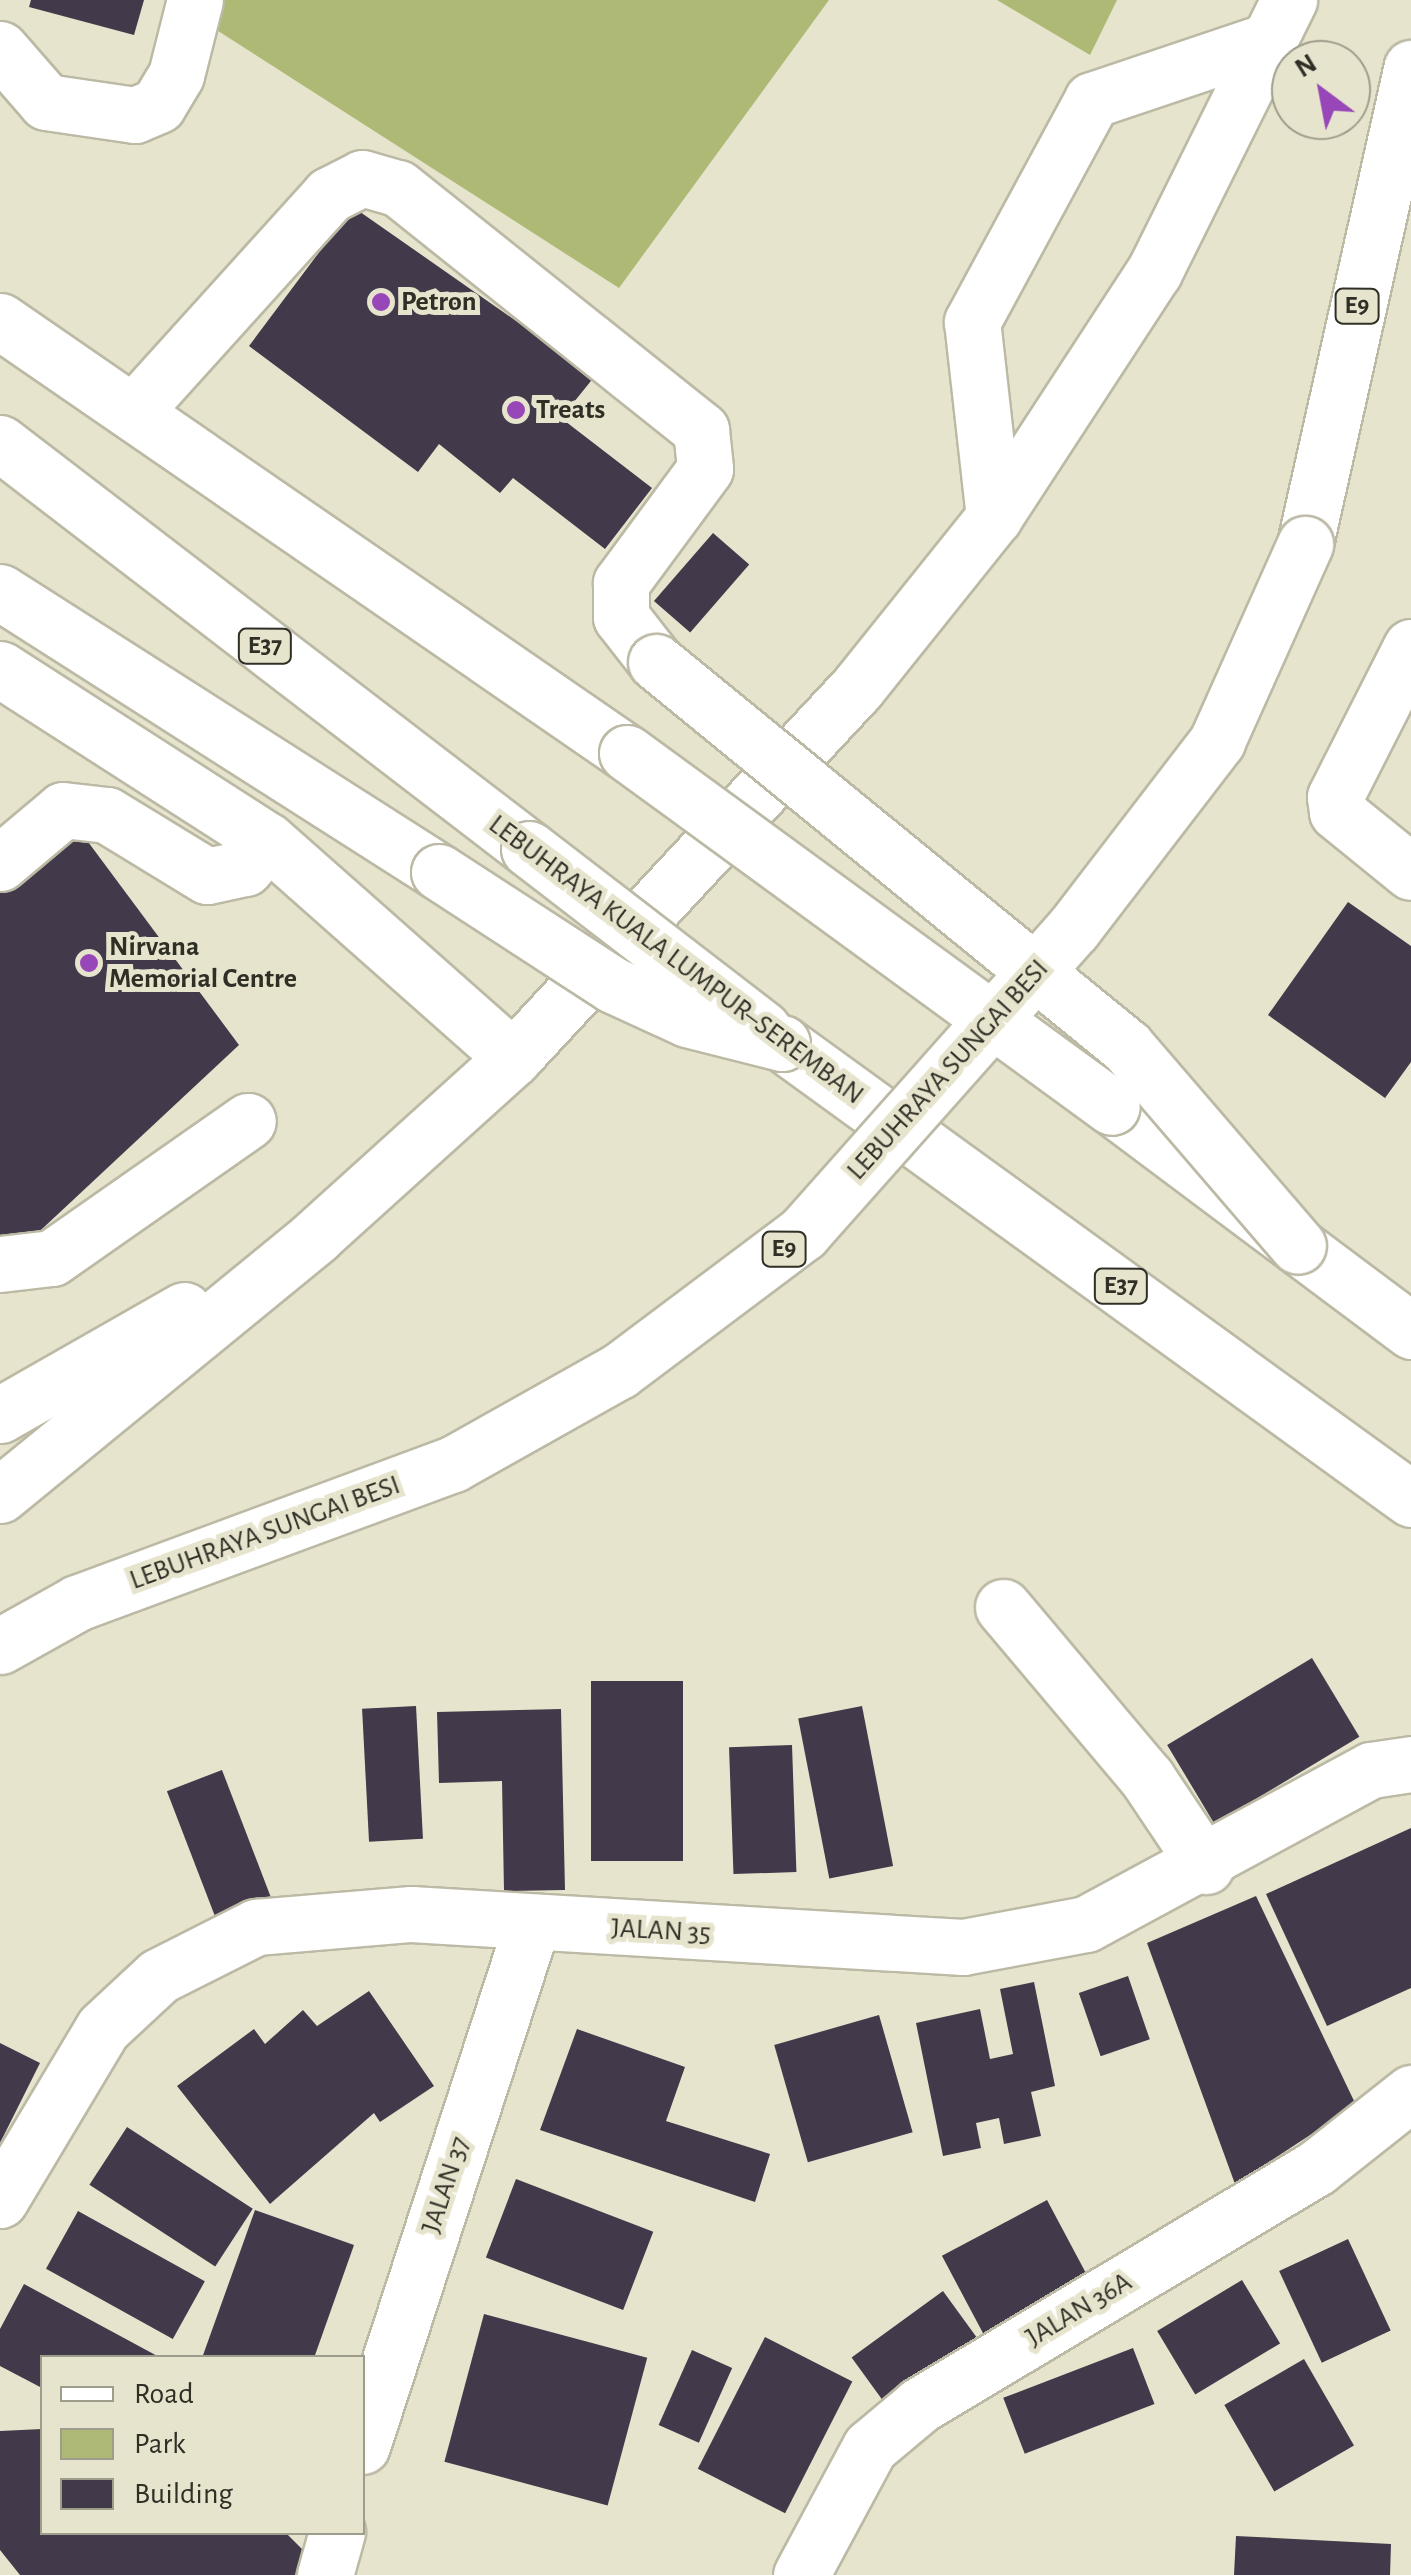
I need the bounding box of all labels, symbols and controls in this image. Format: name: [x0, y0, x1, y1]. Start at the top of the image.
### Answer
north arrow: [1271, 40, 1371, 140]
text: N: [1290, 49, 1322, 83]
place label: Petron: [401, 285, 477, 319]
road number: E9: [1334, 286, 1380, 326]
marker: Petron: [370, 291, 392, 313]
place label: Treats: [536, 393, 605, 427]
marker: Treats: [505, 399, 527, 421]
road number: E37: [238, 626, 292, 666]
street label: LEBUHRAYA KUALA LUMPUR–SEREMBAN: [482, 808, 870, 1112]
place label: Nirvana Memorial Centre: [109, 930, 297, 996]
marker: Nirvana Memorial Centre: [78, 952, 100, 974]
street label: LEBUHRAYA SUNGAI BESI: [840, 953, 1056, 1187]
road number: E9: [762, 1229, 806, 1269]
road number: E37: [1094, 1266, 1148, 1306]
street label: LEBUHRAYA SUNGAI BESI: [125, 1468, 405, 1598]
street label: JALAN 35: [610, 1912, 712, 1950]
street label: JALAN 37: [415, 2132, 477, 2238]
street label: JALAN 36A: [1020, 2265, 1138, 2355]
legend: [40, 2355, 365, 2535]
text: Road: [134, 2379, 194, 2409]
text: Park: [134, 2429, 186, 2459]
text: Building: [134, 2479, 233, 2509]

